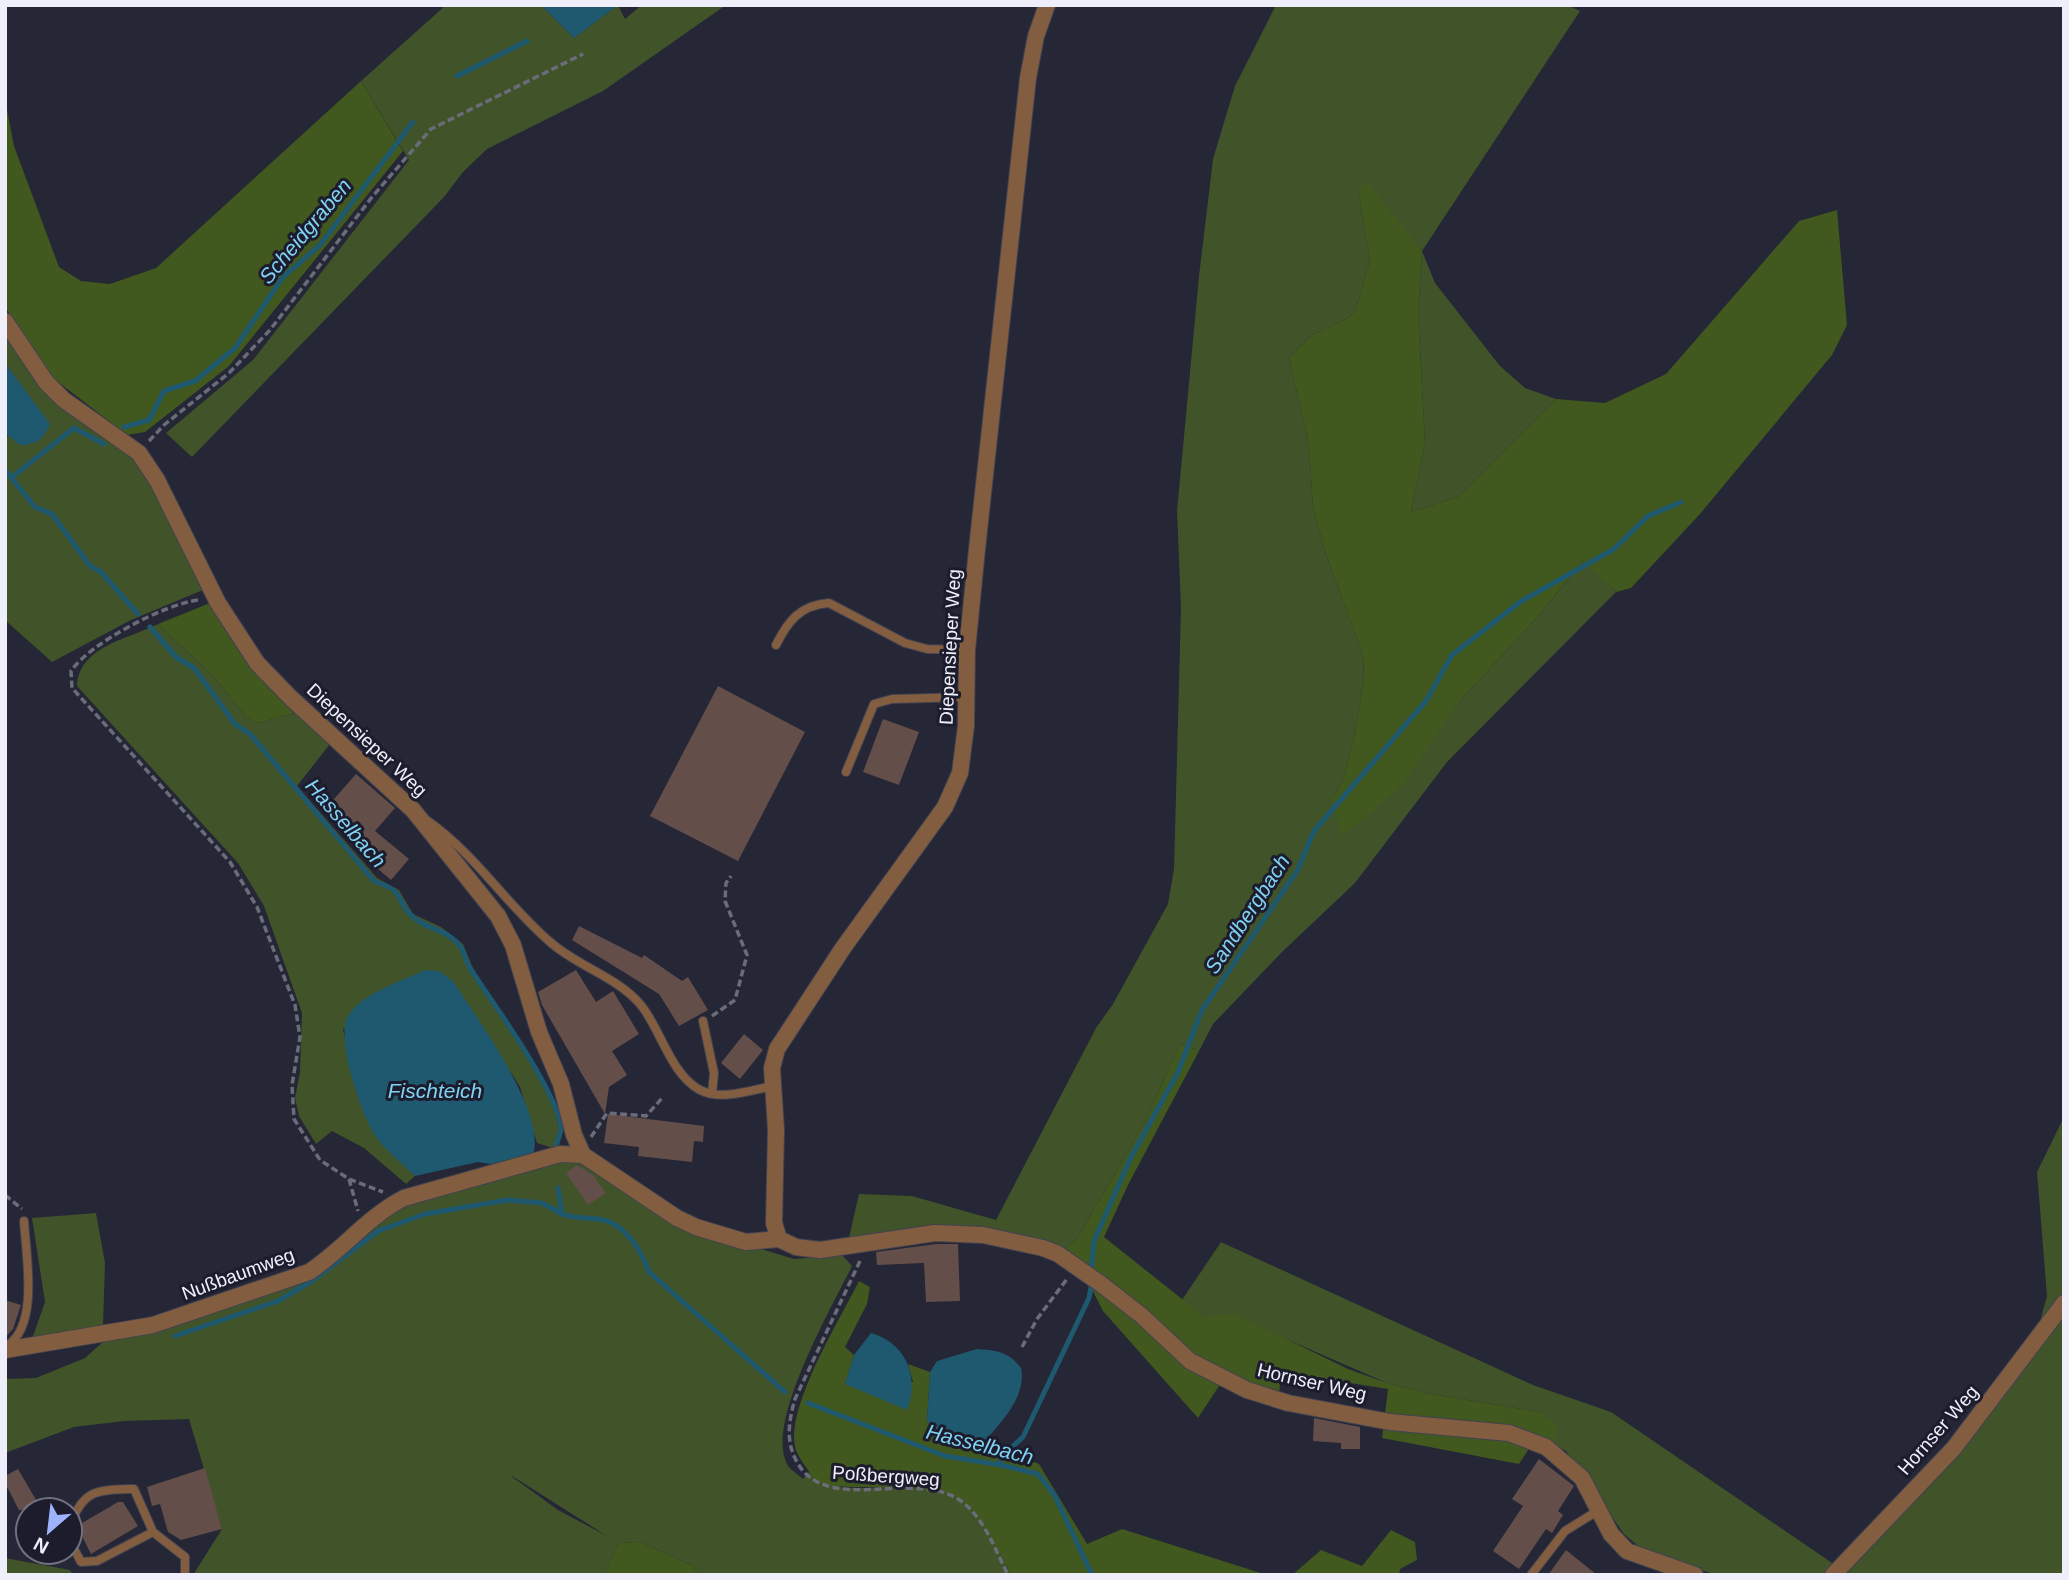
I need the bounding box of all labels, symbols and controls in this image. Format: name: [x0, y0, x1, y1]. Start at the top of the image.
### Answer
water label: Scheidgraben: [255, 174, 355, 288]
street label: Diepensieper Weg: [935, 569, 965, 725]
street label: Diepensieper Weg: [303, 679, 431, 801]
water label: Hasselbach: [301, 774, 391, 872]
water label: Sandbergbach: [1200, 850, 1294, 978]
water label: Fischteich: [388, 1079, 482, 1102]
street label: Nußbaumweg: [179, 1244, 297, 1304]
street label: Hornser Weg: [1255, 1359, 1369, 1405]
street label: Hornser Weg: [1893, 1381, 1983, 1479]
water label: Hasselbach: [924, 1420, 1036, 1468]
street label: Poßbergweg: [832, 1462, 940, 1490]
north arrow: [14, 1496, 84, 1566]
text: N: [30, 1533, 52, 1558]

